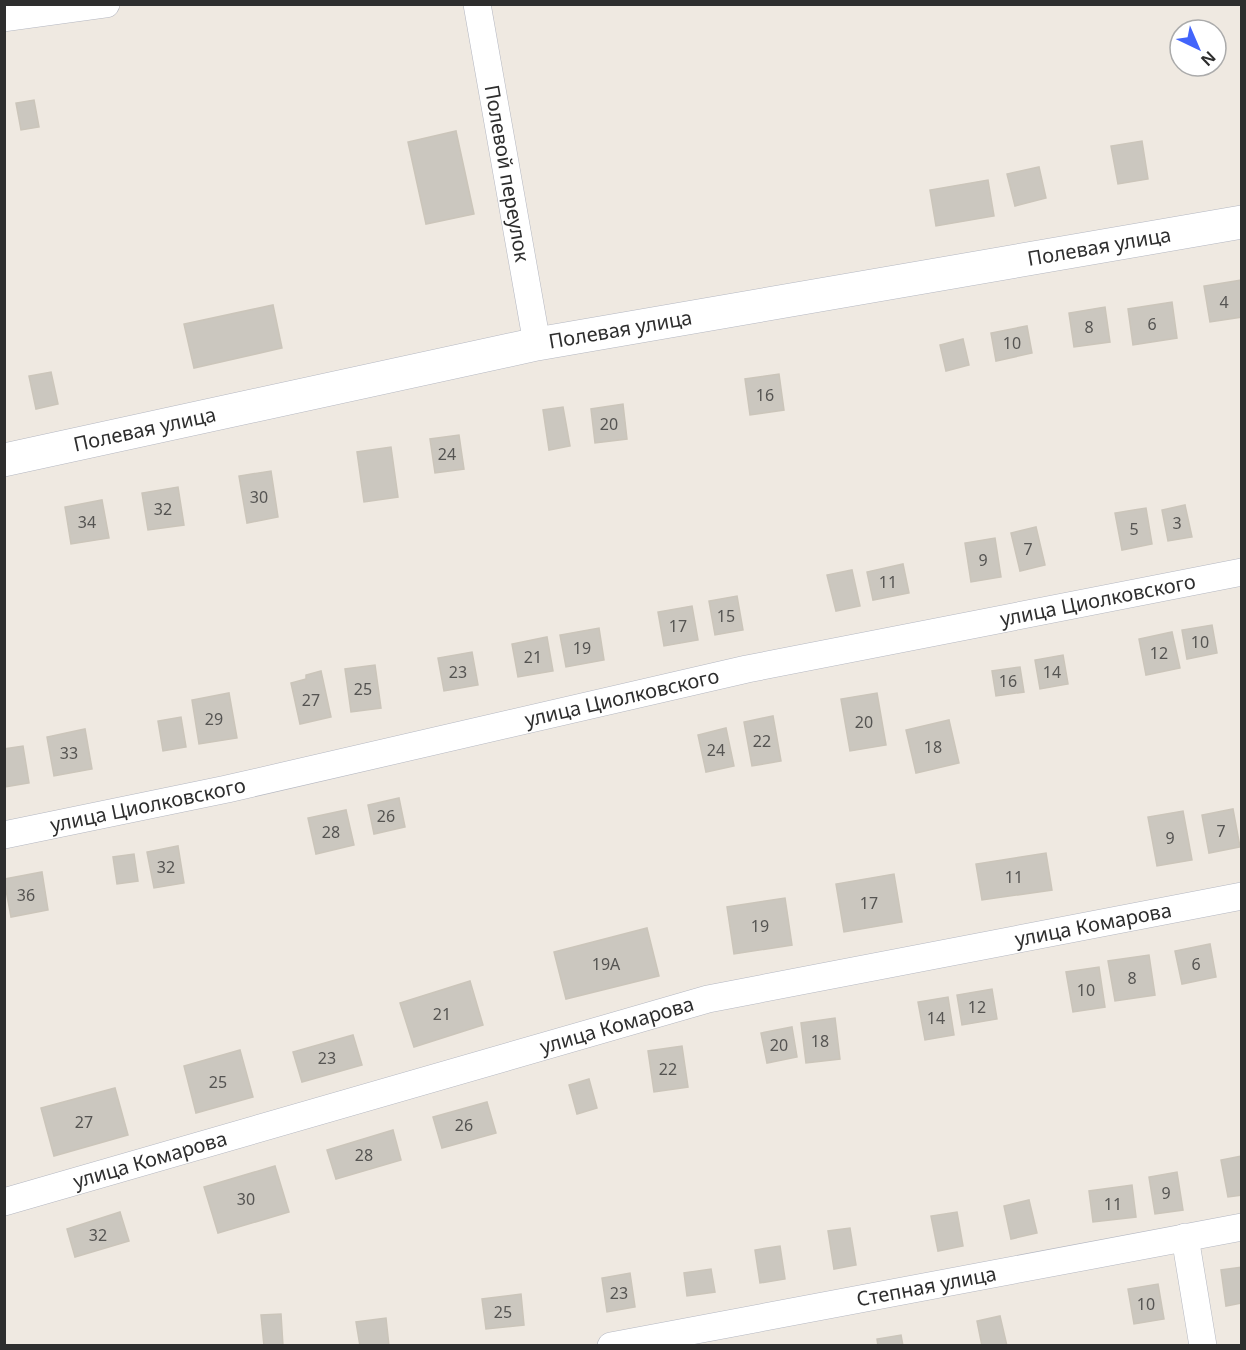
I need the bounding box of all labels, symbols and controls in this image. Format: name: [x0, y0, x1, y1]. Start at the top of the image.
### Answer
north arrow: [1168, 18, 1228, 78]
text: N: [1196, 46, 1221, 71]
street label: Полевой переулок: [479, 83, 536, 264]
street label: Полевая улица: [1025, 221, 1173, 272]
house number: 4: [1219, 291, 1229, 313]
street label: Полевая улица: [546, 303, 694, 355]
house number: 6: [1147, 313, 1157, 335]
house number: 8: [1084, 316, 1094, 338]
house number: 10: [1003, 332, 1021, 354]
house number: 16: [756, 384, 774, 406]
street label: Полевая улица: [71, 400, 218, 458]
house number: 20: [600, 413, 618, 435]
house number: 24: [438, 443, 456, 465]
house number: 30: [250, 486, 268, 508]
house number: 32: [154, 498, 172, 520]
house number: 34: [78, 511, 96, 533]
house number: 3: [1172, 512, 1182, 534]
house number: 5: [1129, 518, 1139, 540]
house number: 7: [1023, 538, 1033, 560]
house number: 9: [978, 549, 988, 571]
street label: улица Циолковского: [998, 567, 1198, 632]
house number: 11: [879, 571, 897, 593]
house number: 15: [717, 605, 735, 627]
house number: 17: [669, 615, 687, 637]
house number: 10: [1191, 631, 1209, 653]
house number: 19: [573, 637, 591, 659]
house number: 12: [1150, 642, 1168, 664]
house number: 21: [524, 646, 542, 668]
house number: 23: [449, 661, 467, 683]
house number: 14: [1043, 661, 1061, 683]
street label: улица Циолковского: [522, 662, 722, 733]
house number: 16: [999, 670, 1017, 692]
house number: 25: [354, 678, 372, 700]
house number: 27: [302, 689, 320, 711]
house number: 29: [205, 708, 223, 730]
house number: 20: [855, 711, 873, 733]
house number: 22: [753, 730, 771, 752]
house number: 18: [924, 736, 942, 758]
house number: 24: [707, 739, 725, 761]
house number: 33: [60, 742, 78, 764]
street label: улица Циолковского: [48, 771, 248, 838]
house number: 26: [377, 805, 395, 827]
house number: 7: [1216, 820, 1226, 842]
house number: 28: [322, 821, 340, 843]
house number: 9: [1165, 827, 1175, 849]
house number: 32: [157, 856, 175, 878]
house number: 11: [1005, 866, 1023, 888]
house number: 36: [17, 884, 35, 906]
house number: 17: [860, 892, 878, 914]
street label: улица Комарова: [1013, 896, 1174, 953]
house number: 19: [751, 915, 769, 937]
house number: 19А: [592, 953, 621, 975]
house number: 6: [1191, 953, 1201, 975]
house number: 8: [1127, 967, 1137, 989]
house number: 10: [1077, 979, 1095, 1001]
street label: улица Комарова: [537, 990, 697, 1060]
house number: 12: [968, 996, 986, 1018]
house number: 21: [433, 1003, 451, 1025]
house number: 14: [927, 1007, 945, 1029]
house number: 18: [811, 1030, 829, 1052]
house number: 20: [770, 1034, 788, 1056]
house number: 23: [318, 1047, 336, 1069]
house number: 22: [659, 1058, 677, 1080]
house number: 25: [209, 1071, 227, 1093]
house number: 27: [75, 1111, 93, 1133]
house number: 26: [455, 1114, 473, 1136]
street label: улица Комарова: [70, 1124, 230, 1194]
house number: 28: [355, 1144, 373, 1166]
house number: 9: [1161, 1182, 1171, 1204]
house number: 30: [237, 1188, 255, 1210]
house number: 11: [1104, 1193, 1122, 1215]
house number: 32: [89, 1224, 107, 1246]
street label: Степная улица: [854, 1260, 999, 1312]
house number: 23: [610, 1282, 628, 1304]
house number: 10: [1137, 1293, 1155, 1315]
house number: 25: [494, 1301, 512, 1323]

